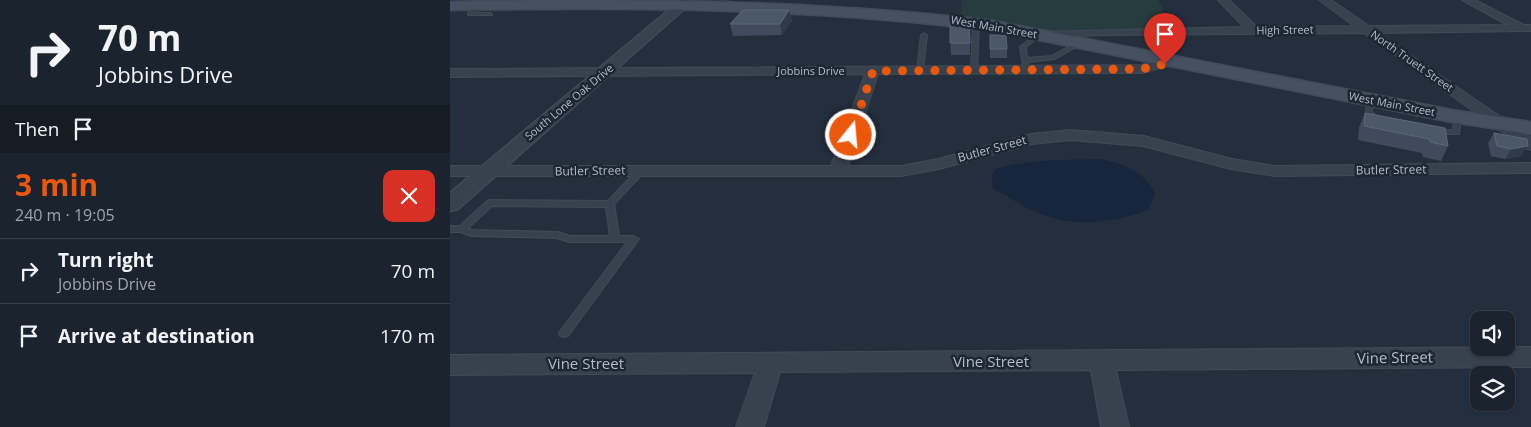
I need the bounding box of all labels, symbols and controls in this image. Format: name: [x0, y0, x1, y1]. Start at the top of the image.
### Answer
street label: West Main Street: [950, 12, 1039, 42]
pin: [1144, 13, 1186, 64]
text: 70 m: [98, 14, 181, 61]
icon: right: [15, 20, 80, 85]
icon: arrive: [1151, 20, 1179, 48]
street label: High Street: [1256, 22, 1314, 37]
street label: North Truett Street: [1368, 26, 1457, 95]
text: Jobbins Drive: [98, 59, 233, 89]
street label: South Lone Oak Drive: [521, 60, 616, 143]
street label: Jobbins Drive: [776, 63, 845, 78]
street label: West Main Street: [1348, 88, 1437, 119]
position arrow: [824, 108, 876, 160]
icon: arrive: [69, 115, 97, 143]
text: Then: [15, 116, 59, 142]
street label: Butler Street: [956, 131, 1028, 166]
street label: Butler Street: [1355, 160, 1426, 179]
street label: Butler Street: [554, 161, 625, 180]
text: 3 min: [15, 164, 98, 205]
button: close: [383, 170, 435, 222]
text: 240 m · 19:05: [15, 204, 115, 226]
text: Turn right: [58, 247, 153, 273]
icon: right: [15, 257, 43, 285]
text: 70 m: [391, 258, 435, 284]
text: Jobbins Drive: [58, 273, 156, 295]
map controls: [1470, 311, 1515, 411]
button: sound: [1470, 311, 1515, 356]
icon: arrive: [15, 322, 43, 350]
text: Arrive at destination: [58, 323, 255, 349]
text: 170 m: [380, 323, 435, 349]
street label: Vine Street: [1357, 346, 1433, 368]
street label: Vine Street: [953, 351, 1029, 371]
street label: Vine Street: [548, 353, 624, 373]
button: layers: [1470, 366, 1515, 411]

